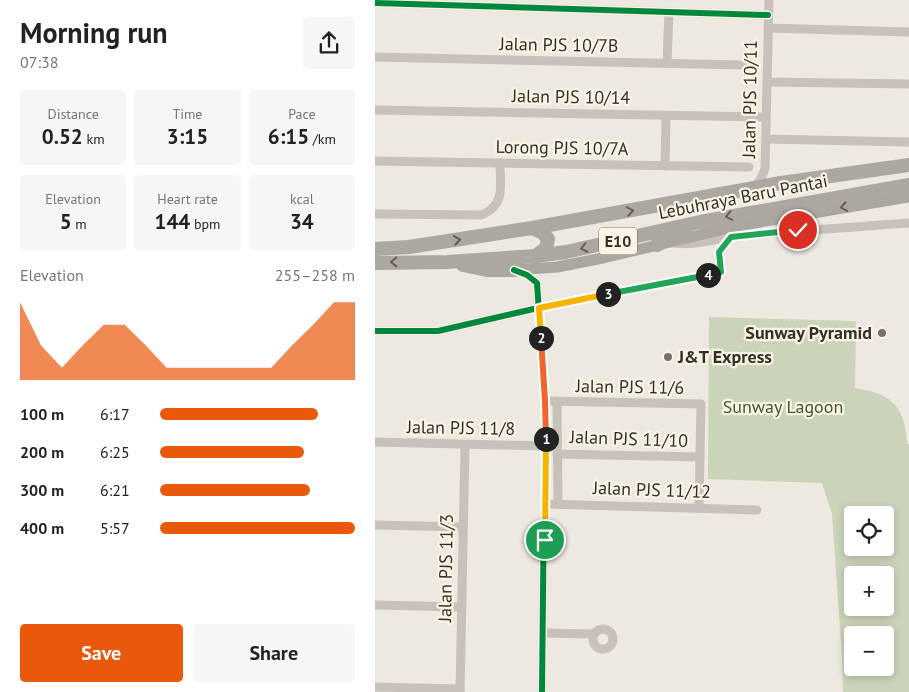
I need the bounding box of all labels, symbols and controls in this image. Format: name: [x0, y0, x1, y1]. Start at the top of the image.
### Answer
text: Morning run: [20, 14, 168, 51]
button: share: [303, 17, 355, 69]
street label: Jalan PJS 10/7B: [498, 32, 619, 57]
street label: Jalan PJS 10/11: [737, 40, 762, 159]
text: 07:38: [20, 52, 58, 72]
street label: Jalan PJS 10/14: [511, 84, 631, 109]
text: Distance: [48, 105, 99, 123]
text: Time: [172, 105, 203, 123]
text: Pace: [288, 105, 316, 123]
text: 0.52: [42, 123, 83, 150]
text: 3:15: [167, 123, 208, 150]
text: 6:15: [268, 123, 309, 150]
text: km: [83, 130, 105, 148]
text: /km: [309, 130, 336, 148]
street label: Lorong PJS 10/7A: [495, 135, 629, 160]
street label: Lebuhraya Baru Pantai: [656, 169, 829, 224]
text: Elevation: [45, 190, 101, 208]
text: Heart rate: [157, 190, 218, 208]
text: kcal: [290, 190, 314, 208]
one-way arrow: [839, 202, 848, 212]
one-way arrow: [626, 206, 635, 216]
text: 5: [60, 208, 72, 235]
text: 144: [155, 208, 190, 235]
text: 34: [290, 208, 314, 235]
pin: [777, 209, 819, 251]
one-way arrow: [724, 210, 733, 221]
text: m: [72, 215, 87, 233]
text: bpm: [190, 215, 220, 233]
icon: check: [784, 216, 812, 244]
road number: E10: [599, 228, 637, 255]
one-way arrow: [453, 235, 461, 245]
one-way arrow: [579, 242, 588, 253]
one-way arrow: [389, 257, 397, 267]
pin: 4: [695, 262, 721, 288]
text: Elevation: [20, 265, 84, 285]
text: 255–258 m: [275, 265, 355, 285]
text: 4: [705, 266, 712, 284]
pin: 3: [595, 282, 621, 306]
text: 3: [605, 285, 612, 303]
place label: Sunway Pyramid: [745, 321, 872, 344]
pin: 2: [529, 326, 553, 350]
marker: Sunway Pyramid: [876, 327, 888, 339]
text: 2: [538, 329, 545, 347]
place label: J&T Express: [677, 345, 772, 368]
marker: J&T Express: [662, 351, 674, 363]
street label: Jalan PJS 11/6: [575, 374, 684, 399]
park label: Sunway Lagoon: [723, 395, 843, 418]
text: 100 m: [20, 404, 64, 424]
text: 6:17: [100, 404, 130, 424]
street label: Jalan PJS 11/8: [406, 415, 515, 440]
street label: Jalan PJS 11/10: [569, 425, 689, 452]
pin: 1: [533, 426, 559, 452]
text: 1: [543, 430, 550, 448]
text: 200 m: [20, 442, 64, 462]
text: 6:25: [100, 442, 130, 462]
street label: Jalan PJS 11/12: [592, 476, 712, 503]
text: 300 m: [20, 480, 64, 500]
text: 6:21: [100, 480, 130, 500]
map controls: [844, 506, 894, 676]
button: locate: [844, 506, 894, 556]
street label: Jalan PJS 11/3: [433, 514, 458, 623]
text: 400 m: [20, 518, 64, 538]
text: 5:57: [100, 518, 130, 538]
pin: [524, 519, 566, 561]
icon: arrive: [531, 526, 559, 554]
button: +: [844, 566, 894, 616]
button: Save: [20, 624, 183, 682]
button: Share: [193, 624, 355, 682]
button: −: [844, 626, 894, 676]

